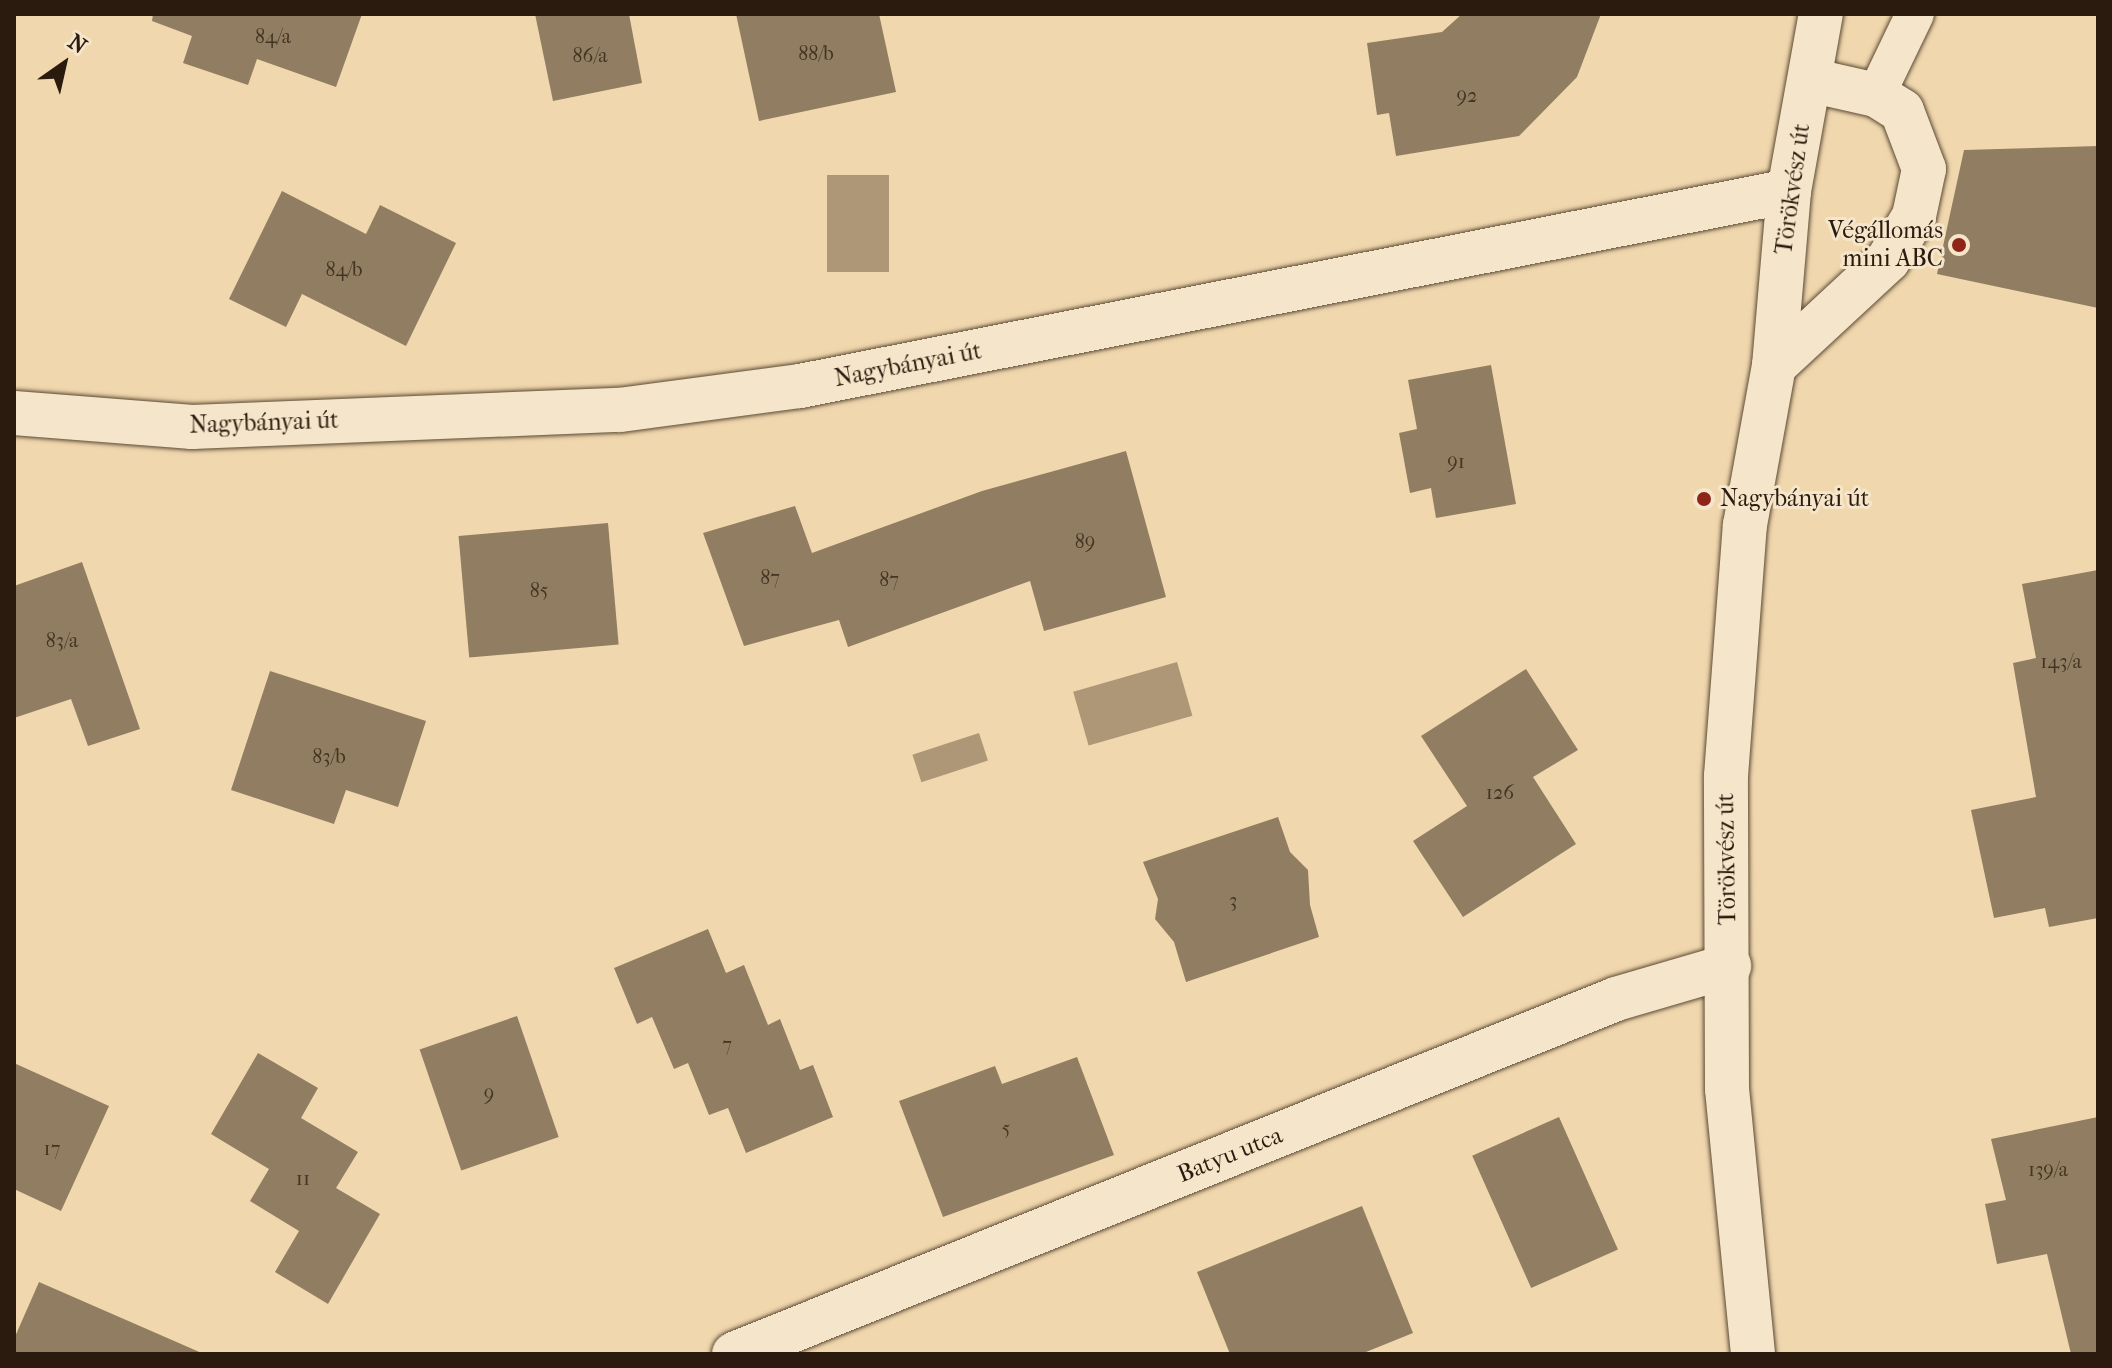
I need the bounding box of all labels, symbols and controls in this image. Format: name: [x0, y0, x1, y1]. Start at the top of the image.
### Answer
north arrow: [24, 24, 104, 104]
house number: 84/a: [255, 24, 291, 48]
text: N: [63, 29, 92, 60]
house number: 88/b: [798, 41, 834, 65]
house number: 86/a: [572, 43, 608, 67]
house number: 92: [1457, 83, 1477, 107]
street label: Törökvész út: [1770, 122, 1816, 256]
place label: Végállomás mini ABC: [1828, 217, 1943, 273]
marker: Végállomás mini ABC: [1950, 236, 1968, 254]
house number: 84/b: [325, 257, 363, 281]
street label: Nagybányai út: [832, 337, 984, 393]
street label: Nagybányai út: [189, 406, 339, 440]
house number: 91: [1447, 449, 1465, 473]
place label: Nagybányai út: [1720, 485, 1869, 513]
marker: Nagybányai út: [1695, 490, 1713, 508]
house number: 89: [1075, 529, 1095, 553]
house number: 87: [760, 565, 780, 589]
house number: 87: [879, 567, 899, 591]
house number: 85: [530, 578, 548, 602]
house number: 83/a: [46, 628, 78, 652]
house number: 143/a: [2040, 649, 2082, 673]
house number: 83/b: [312, 744, 346, 768]
house number: 126: [1486, 780, 1514, 804]
street label: Törökvész út: [1711, 793, 1743, 925]
house number: 3: [1229, 888, 1237, 912]
house number: 7: [722, 1032, 732, 1056]
house number: 9: [484, 1081, 494, 1105]
house number: 5: [1002, 1116, 1010, 1140]
street label: Batyu utca: [1173, 1121, 1287, 1189]
house number: 17: [44, 1136, 60, 1160]
house number: 139/a: [2028, 1157, 2068, 1181]
house number: 11: [296, 1166, 310, 1190]

